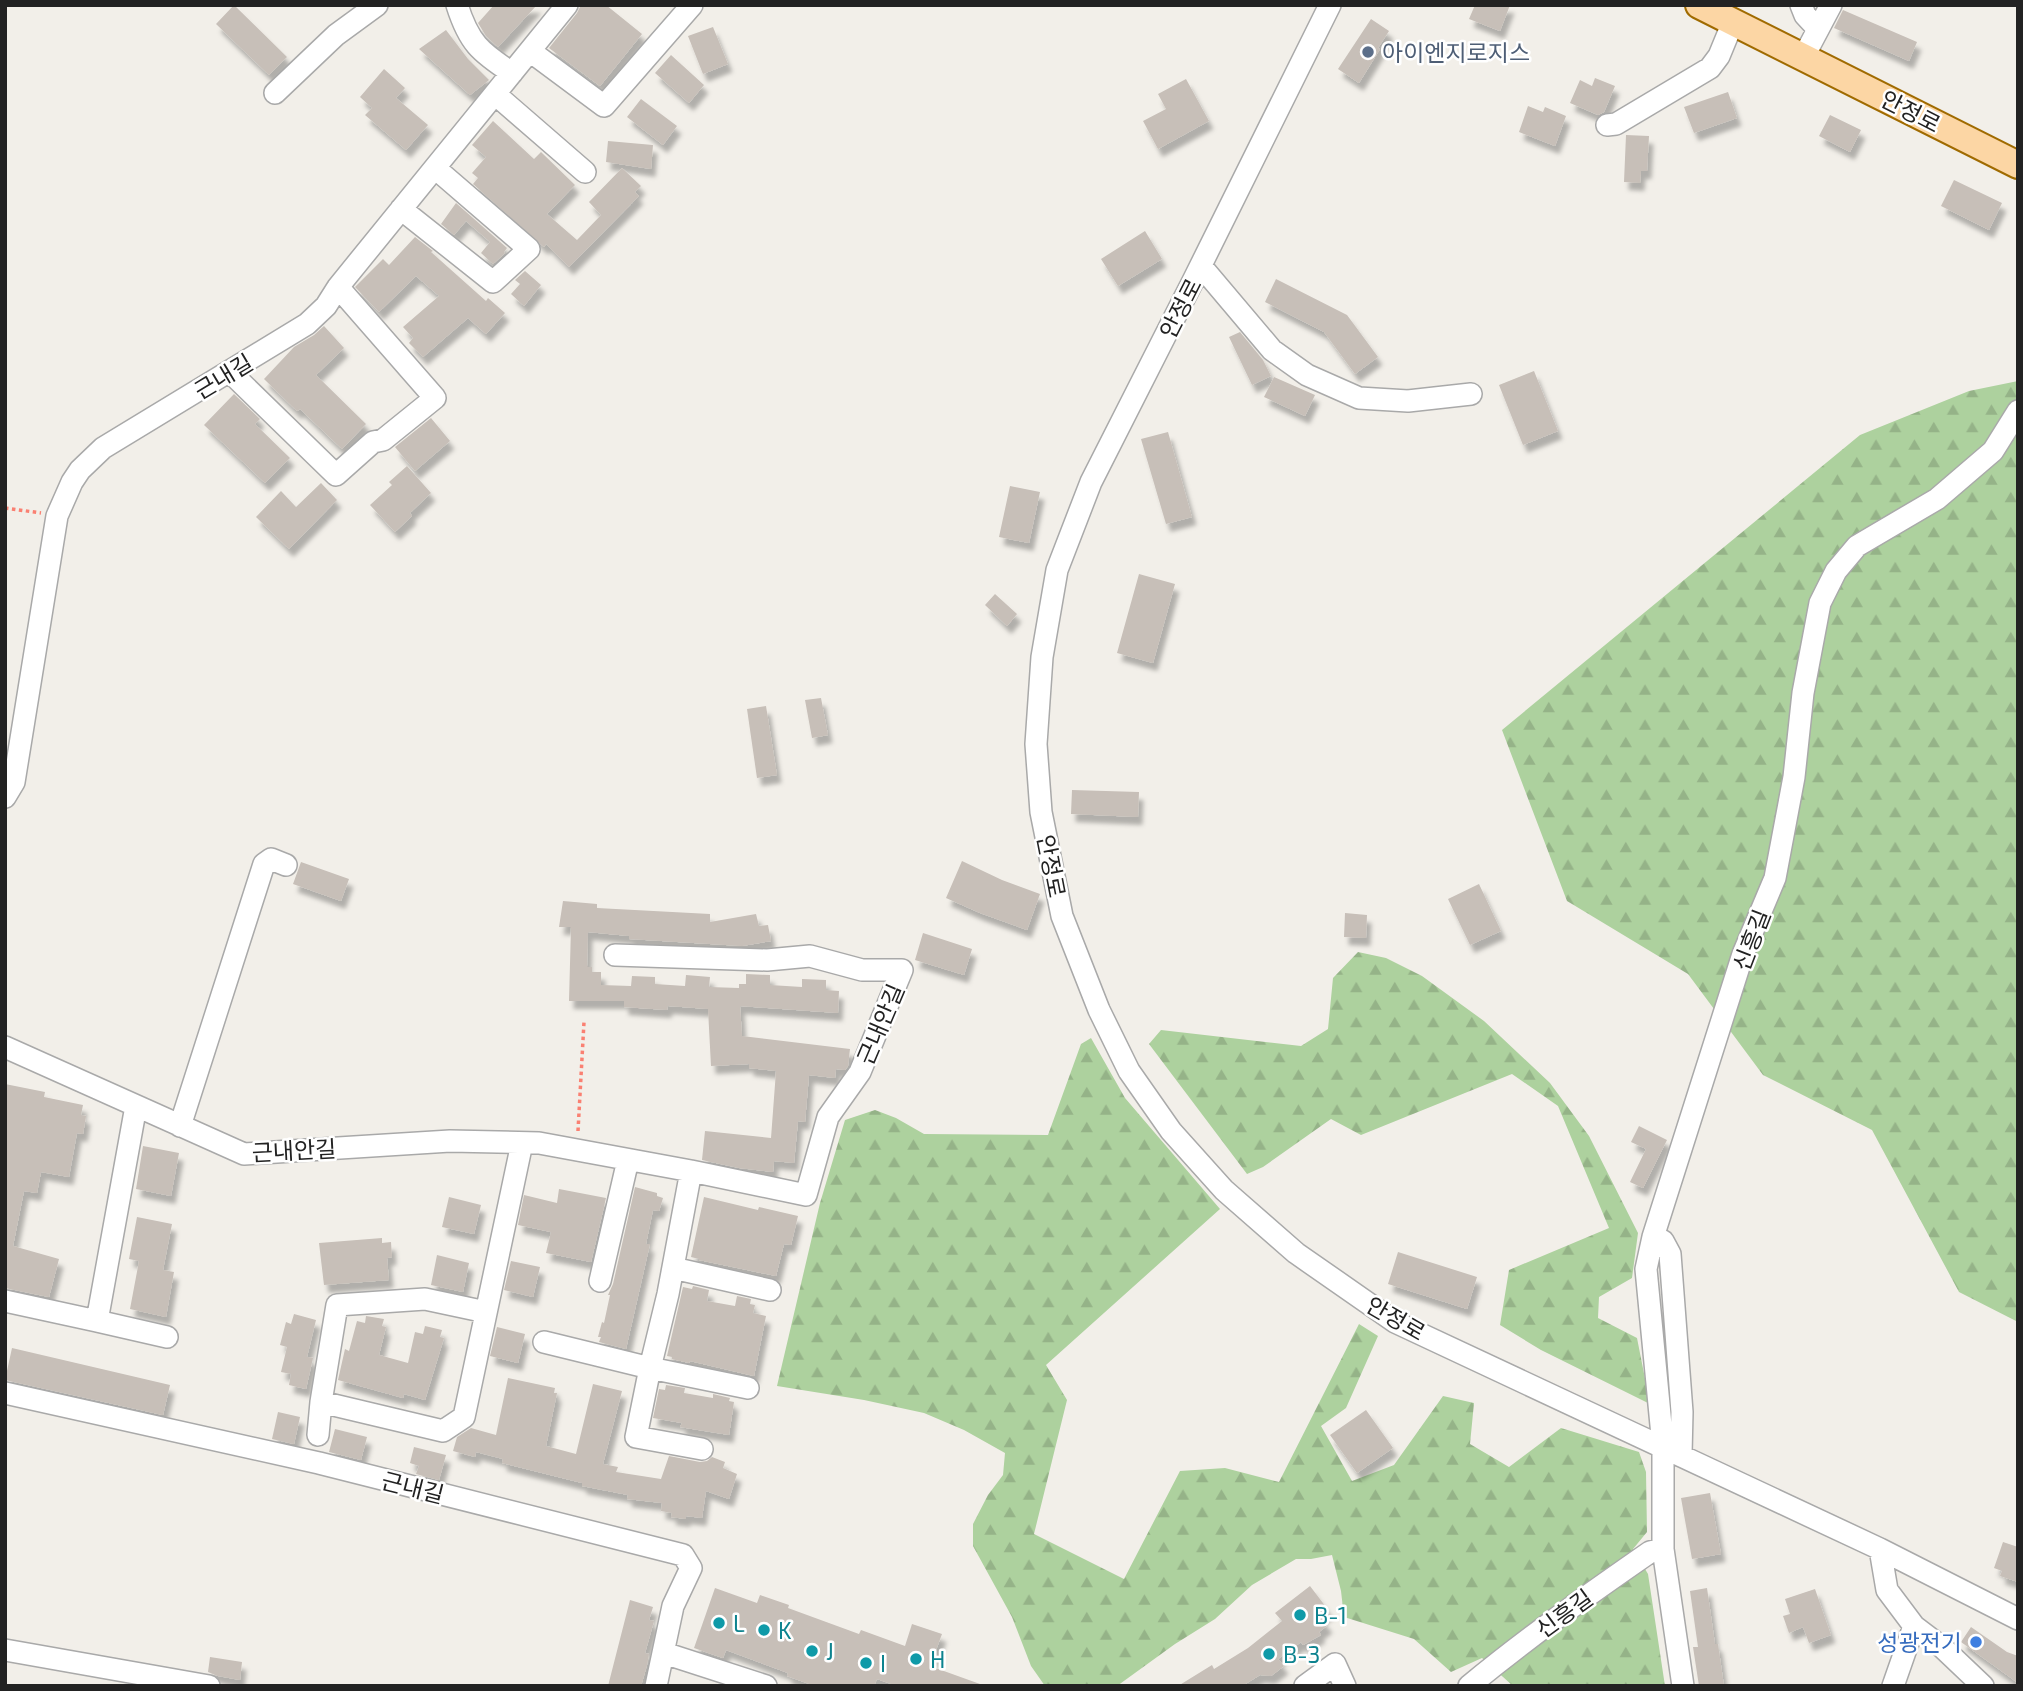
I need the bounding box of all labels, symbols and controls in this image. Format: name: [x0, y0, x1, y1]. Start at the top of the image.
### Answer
place label: 아이엔지로지스: [1382, 38, 1530, 66]
marker: 아이엔지로지스: [1360, 44, 1376, 60]
street label: 안정로: [1876, 84, 1946, 138]
street label: 안정로: [1153, 273, 1207, 343]
street label: 근내길: [189, 348, 257, 404]
street label: 안정로: [1032, 832, 1072, 900]
street label: 신흥길: [1727, 905, 1775, 975]
street label: 근내안길: [851, 980, 909, 1068]
street label: 근내안길: [251, 1134, 337, 1166]
street label: 안정로: [1362, 1290, 1430, 1346]
street label: 근내길: [379, 1466, 447, 1508]
street label: 신흥길: [1530, 1583, 1598, 1643]
place label: B-1: [1314, 1601, 1347, 1629]
marker: B-1: [1292, 1607, 1308, 1623]
place label: L: [733, 1609, 745, 1637]
marker: L: [711, 1615, 727, 1631]
place label: K: [778, 1616, 792, 1644]
marker: K: [756, 1622, 772, 1638]
place label: 성광전기: [1877, 1628, 1962, 1656]
marker: 성광전기: [1968, 1634, 1984, 1650]
place label: J: [826, 1637, 834, 1665]
place label: B-3: [1283, 1640, 1320, 1668]
marker: J: [804, 1643, 820, 1659]
place label: H: [930, 1645, 945, 1673]
marker: B-3: [1261, 1646, 1277, 1662]
place label: I: [880, 1649, 886, 1677]
marker: H: [908, 1651, 924, 1667]
marker: I: [858, 1655, 874, 1671]

